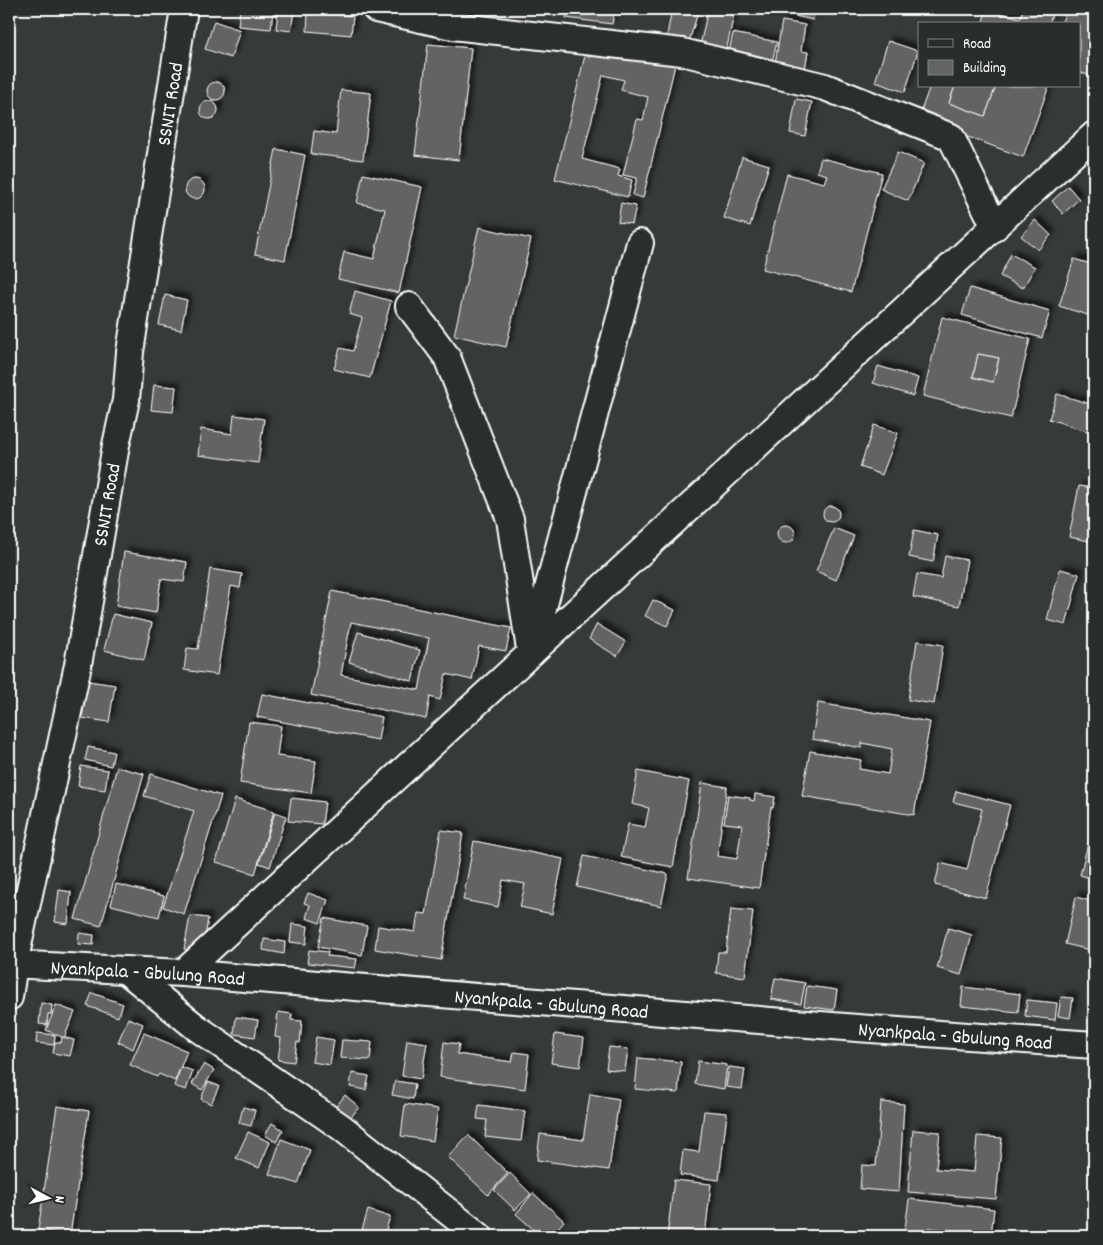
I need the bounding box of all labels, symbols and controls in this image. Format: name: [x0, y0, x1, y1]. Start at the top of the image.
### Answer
legend: [918, 22, 1080, 88]
text: Road: [963, 34, 991, 56]
text: Building: [963, 58, 1006, 80]
street label: SSNIT Road: [152, 61, 192, 148]
street label: SSNIT Road: [88, 461, 130, 549]
street label: Nyankpala - Gbulung Road: [50, 955, 246, 995]
street label: Nyankpala - Gbulung Road: [453, 984, 649, 1028]
street label: Nyankpala - Gbulung Road: [857, 1017, 1053, 1059]
north arrow: [22, 1172, 72, 1222]
text: N: [49, 1195, 69, 1204]

